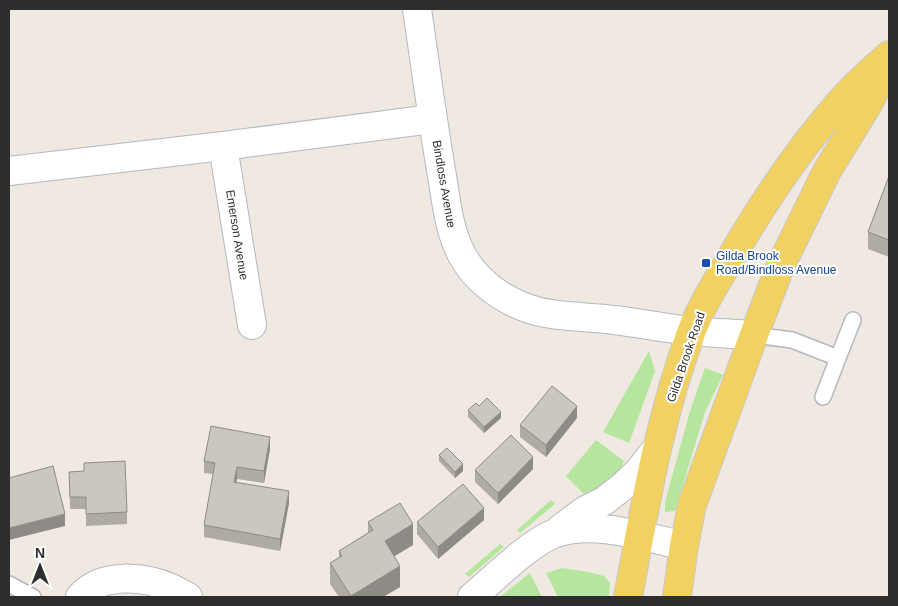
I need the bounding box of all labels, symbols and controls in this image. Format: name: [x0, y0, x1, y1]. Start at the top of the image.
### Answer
street label: Bindloss Avenue: [429, 139, 459, 229]
street label: Emerson Avenue: [223, 189, 251, 281]
place label: Gilda Brook Road/Bindloss Avenue: [716, 249, 837, 277]
marker: Gilda Brook Road/Bindloss Avenue: [700, 257, 712, 269]
street label: Gilda Brook Road: [664, 310, 708, 404]
north arrow: [15, 541, 65, 591]
text: N: [35, 545, 45, 561]

